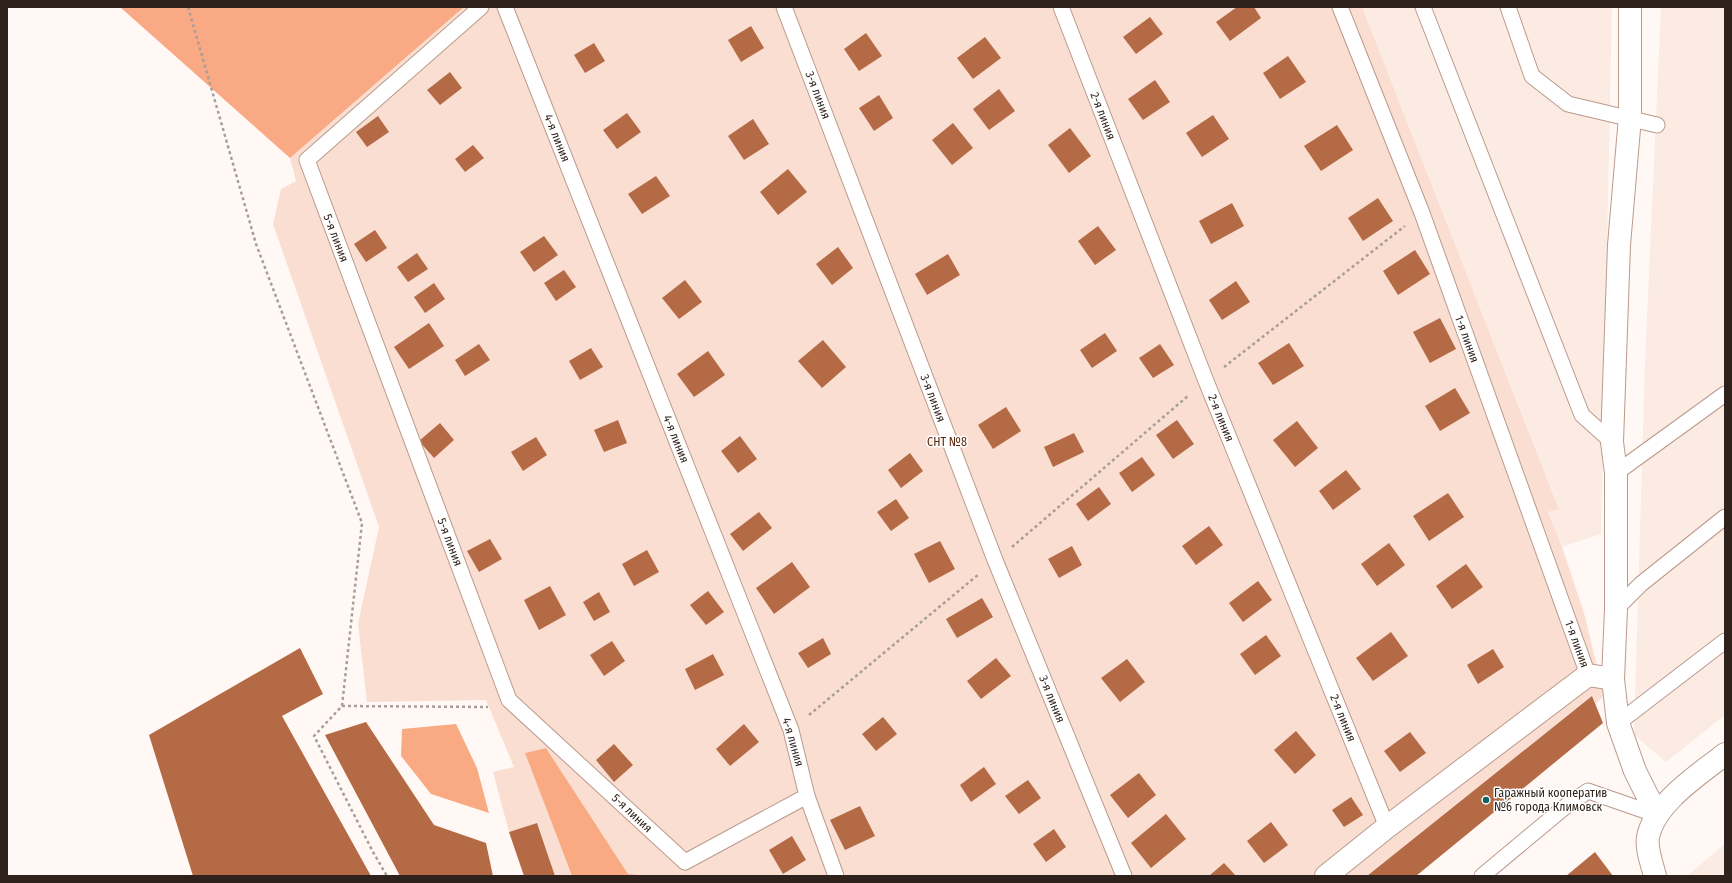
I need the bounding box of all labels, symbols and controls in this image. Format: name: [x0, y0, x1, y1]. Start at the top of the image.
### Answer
street label: 3-я линия: [803, 69, 833, 121]
street label: 2-я линия: [1088, 90, 1118, 142]
street label: 4-я линия: [541, 112, 573, 164]
street label: 5-я линия: [321, 212, 351, 264]
street label: 1-я линия: [1452, 314, 1482, 364]
street label: 3-я линия: [918, 372, 948, 424]
street label: 2-я линия: [1205, 392, 1237, 444]
street label: 4-я линия: [660, 413, 692, 465]
park label: СНТ №8: [927, 435, 967, 449]
street label: 5-я линия: [435, 516, 465, 568]
street label: 1-я линия: [1562, 619, 1592, 669]
street label: 3-я линия: [1036, 673, 1068, 725]
street label: 2-я линия: [1327, 692, 1359, 744]
street label: 4-я линия: [779, 716, 807, 768]
place label: Гаражный кооператив №6 города Климовск: [1494, 786, 1607, 814]
street label: 5-я линия: [609, 791, 655, 835]
marker: Гаражный кооператив №6 города Климовск: [1481, 795, 1491, 805]

